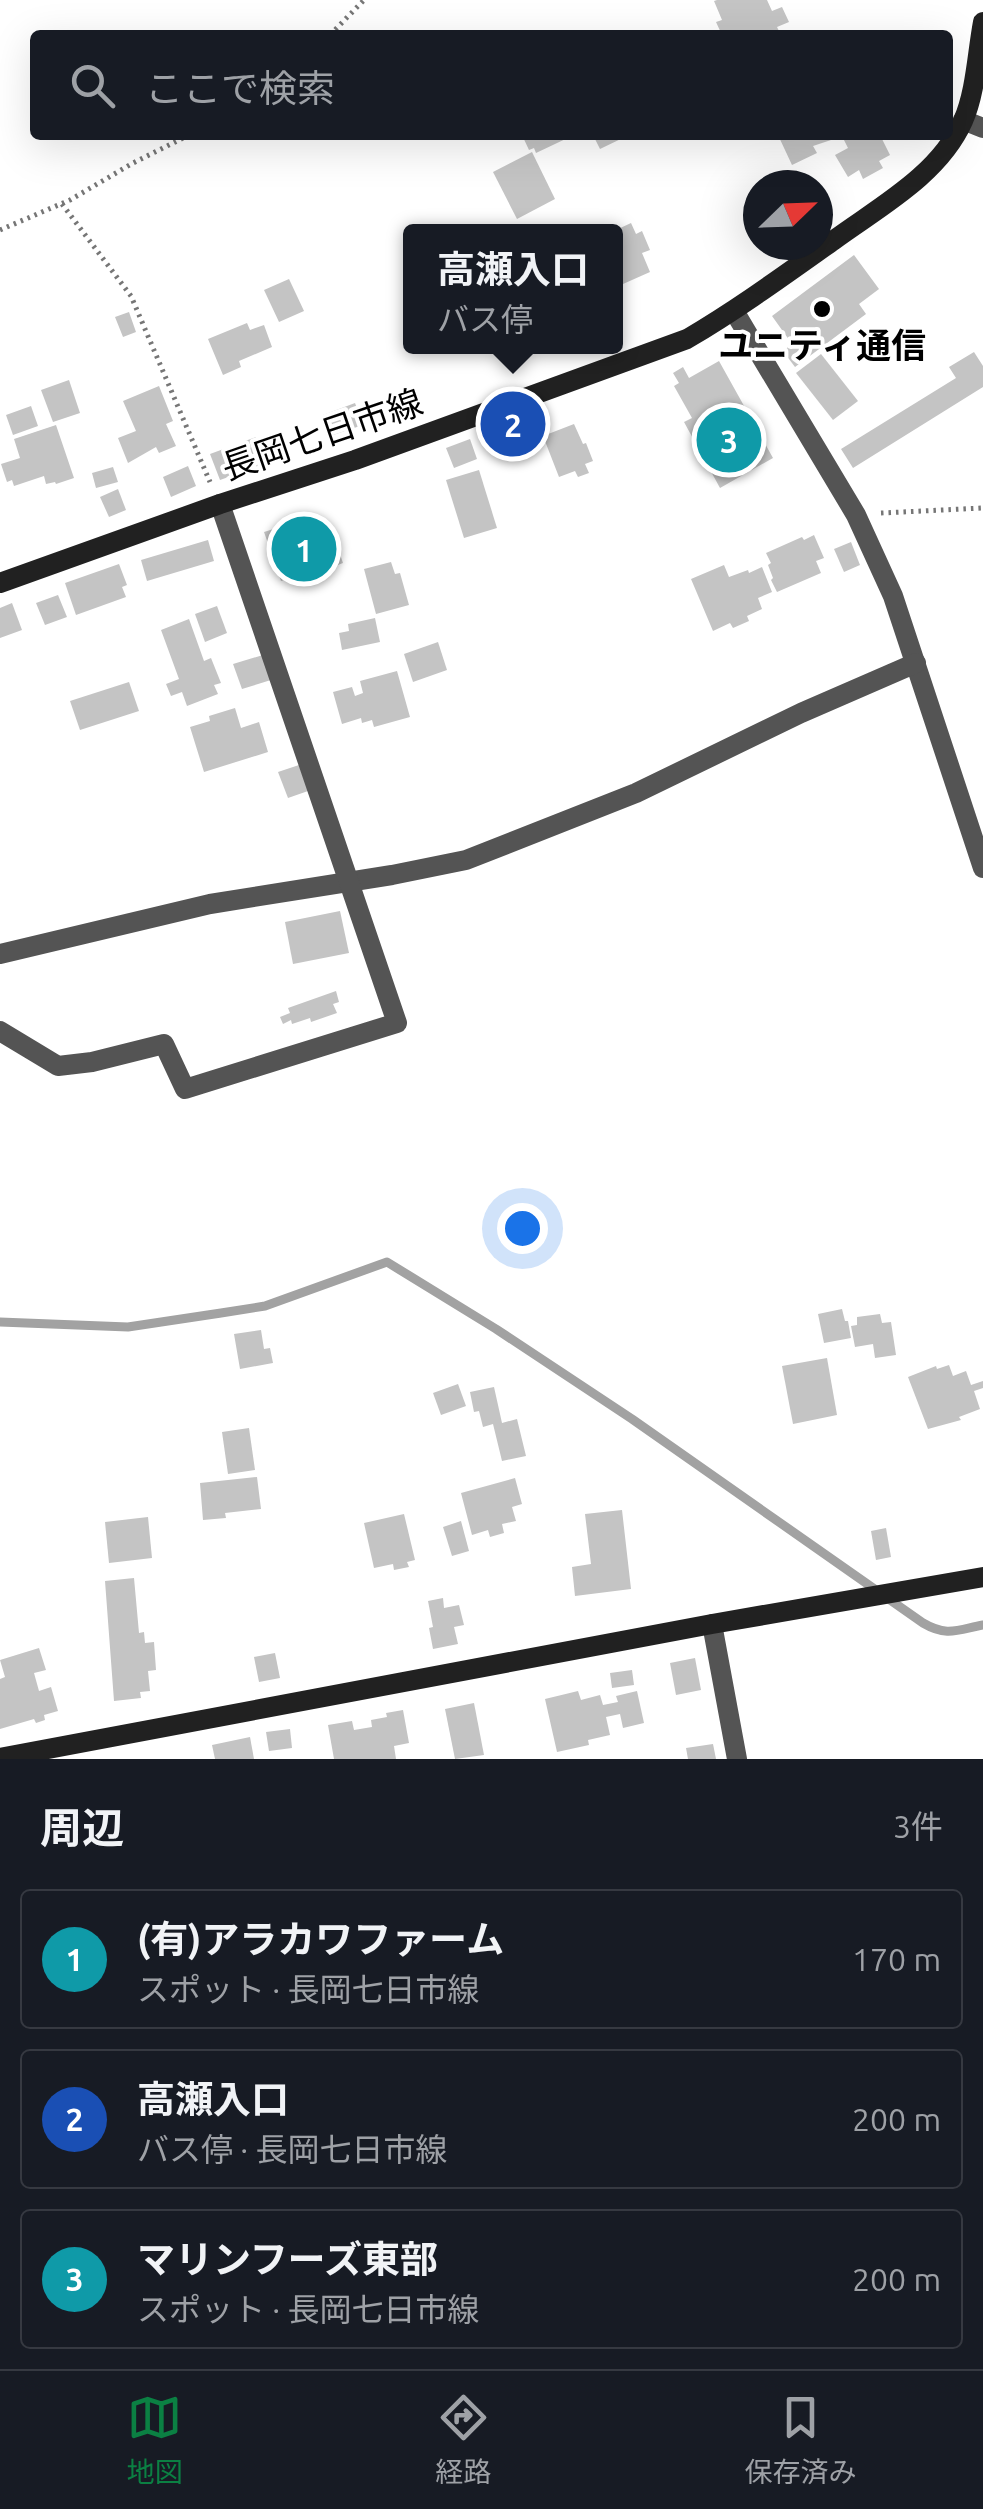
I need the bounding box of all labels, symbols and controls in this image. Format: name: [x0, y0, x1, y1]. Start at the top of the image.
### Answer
search box: [30, 30, 953, 140]
icon: search: [65, 58, 120, 113]
text: ここで検索: [145, 67, 335, 109]
north arrow: [743, 170, 833, 260]
popup: [403, 224, 623, 354]
text: 高瀬入口: [437, 248, 589, 290]
marker: ユニティ通信: [811, 298, 833, 320]
text: バス停: [437, 301, 533, 337]
place label: ユニティ通信: [718, 325, 926, 365]
street label: 長岡七日市線: [216, 381, 427, 487]
pin: 2: [480, 386, 546, 462]
pin: 3: [696, 402, 762, 478]
pin: 1: [272, 512, 336, 586]
your location: [497, 1203, 548, 1254]
text: 周辺: [40, 1804, 124, 1851]
text: 3件: [893, 1808, 943, 1844]
text: (有)アラカワファーム: [137, 1918, 504, 1960]
text: 1: [65, 1941, 84, 1977]
text: 170 m: [852, 1941, 941, 1977]
text: スポット · 長岡七日市線: [137, 1971, 480, 2007]
text: 高瀬入口: [137, 2078, 289, 2120]
text: 2: [65, 2101, 84, 2137]
text: 200 m: [852, 2101, 941, 2137]
text: バス停 · 長岡七日市線: [137, 2131, 448, 2167]
text: マリンフーズ東部: [137, 2238, 438, 2280]
text: 3: [65, 2261, 84, 2297]
text: 200 m: [852, 2261, 941, 2297]
text: スポット · 長岡七日市線: [137, 2291, 480, 2327]
tab: 地図: [126, 2390, 183, 2490]
tab: 経路: [435, 2390, 492, 2490]
tab: 保存済み: [744, 2390, 857, 2490]

